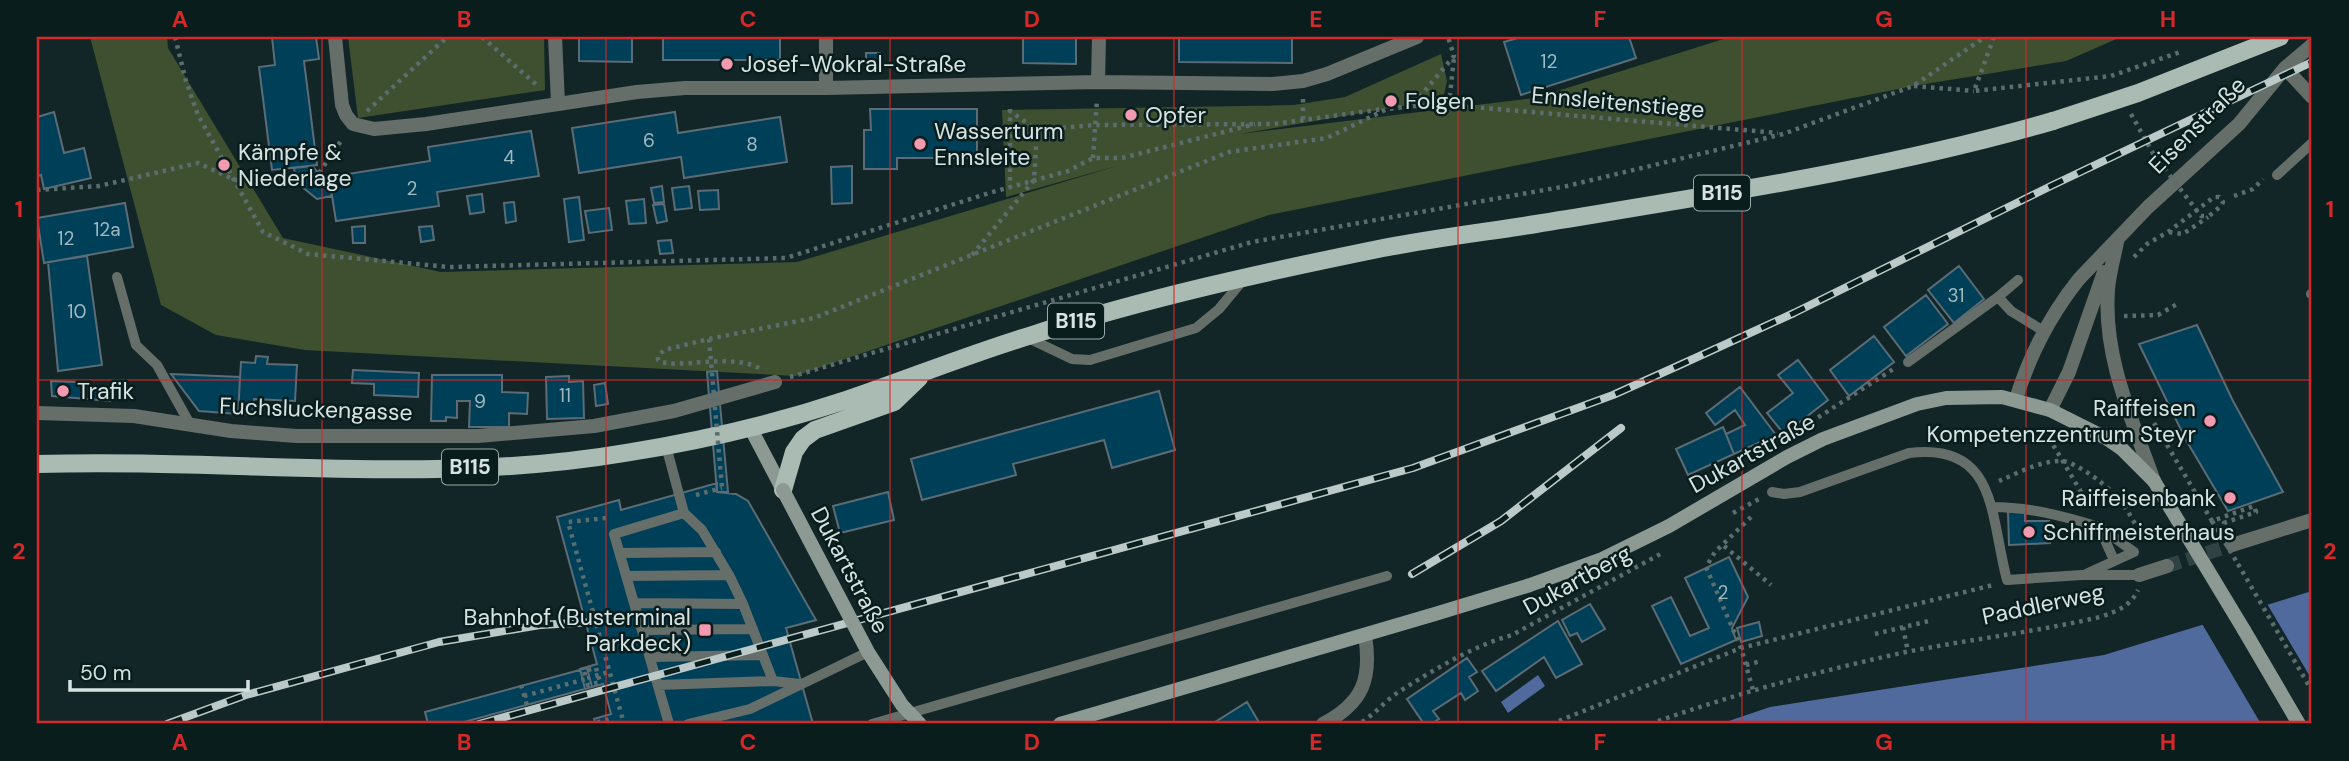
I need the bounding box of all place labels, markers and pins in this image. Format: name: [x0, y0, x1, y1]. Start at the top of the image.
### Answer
place label: Josef-Wokral-Straße: [741, 49, 966, 79]
marker: Josef-Wokral-Straße: [719, 56, 735, 72]
place label: Folgen: [1405, 86, 1474, 116]
marker: Folgen: [1383, 93, 1399, 109]
place label: Opfer: [1145, 100, 1206, 130]
marker: Opfer: [1123, 107, 1139, 123]
place label: Wasserturm Ennsleite: [934, 116, 1064, 172]
marker: Wasserturm Ennsleite: [912, 136, 928, 152]
place label: Kämpfe & Niederlage: [238, 137, 352, 193]
marker: Kämpfe & Niederlage: [216, 157, 232, 173]
place label: Trafik: [77, 376, 135, 406]
marker: Trafik: [55, 383, 71, 399]
place label: Raiffeisen Kompetenzzentrum Steyr: [1927, 393, 2196, 449]
marker: Raiffeisen Kompetenzzentrum Steyr: [2202, 413, 2218, 429]
place label: Raiffeisenbank: [2061, 483, 2216, 513]
marker: Raiffeisenbank: [2222, 490, 2238, 506]
place label: Schiffmeisterhaus: [2043, 517, 2235, 547]
marker: Schiffmeisterhaus: [2021, 524, 2037, 540]
place label: Bahnhof (Busterminal Parkdeck): [464, 602, 691, 658]
marker: Bahnhof (Busterminal Parkdeck): [697, 622, 713, 638]

